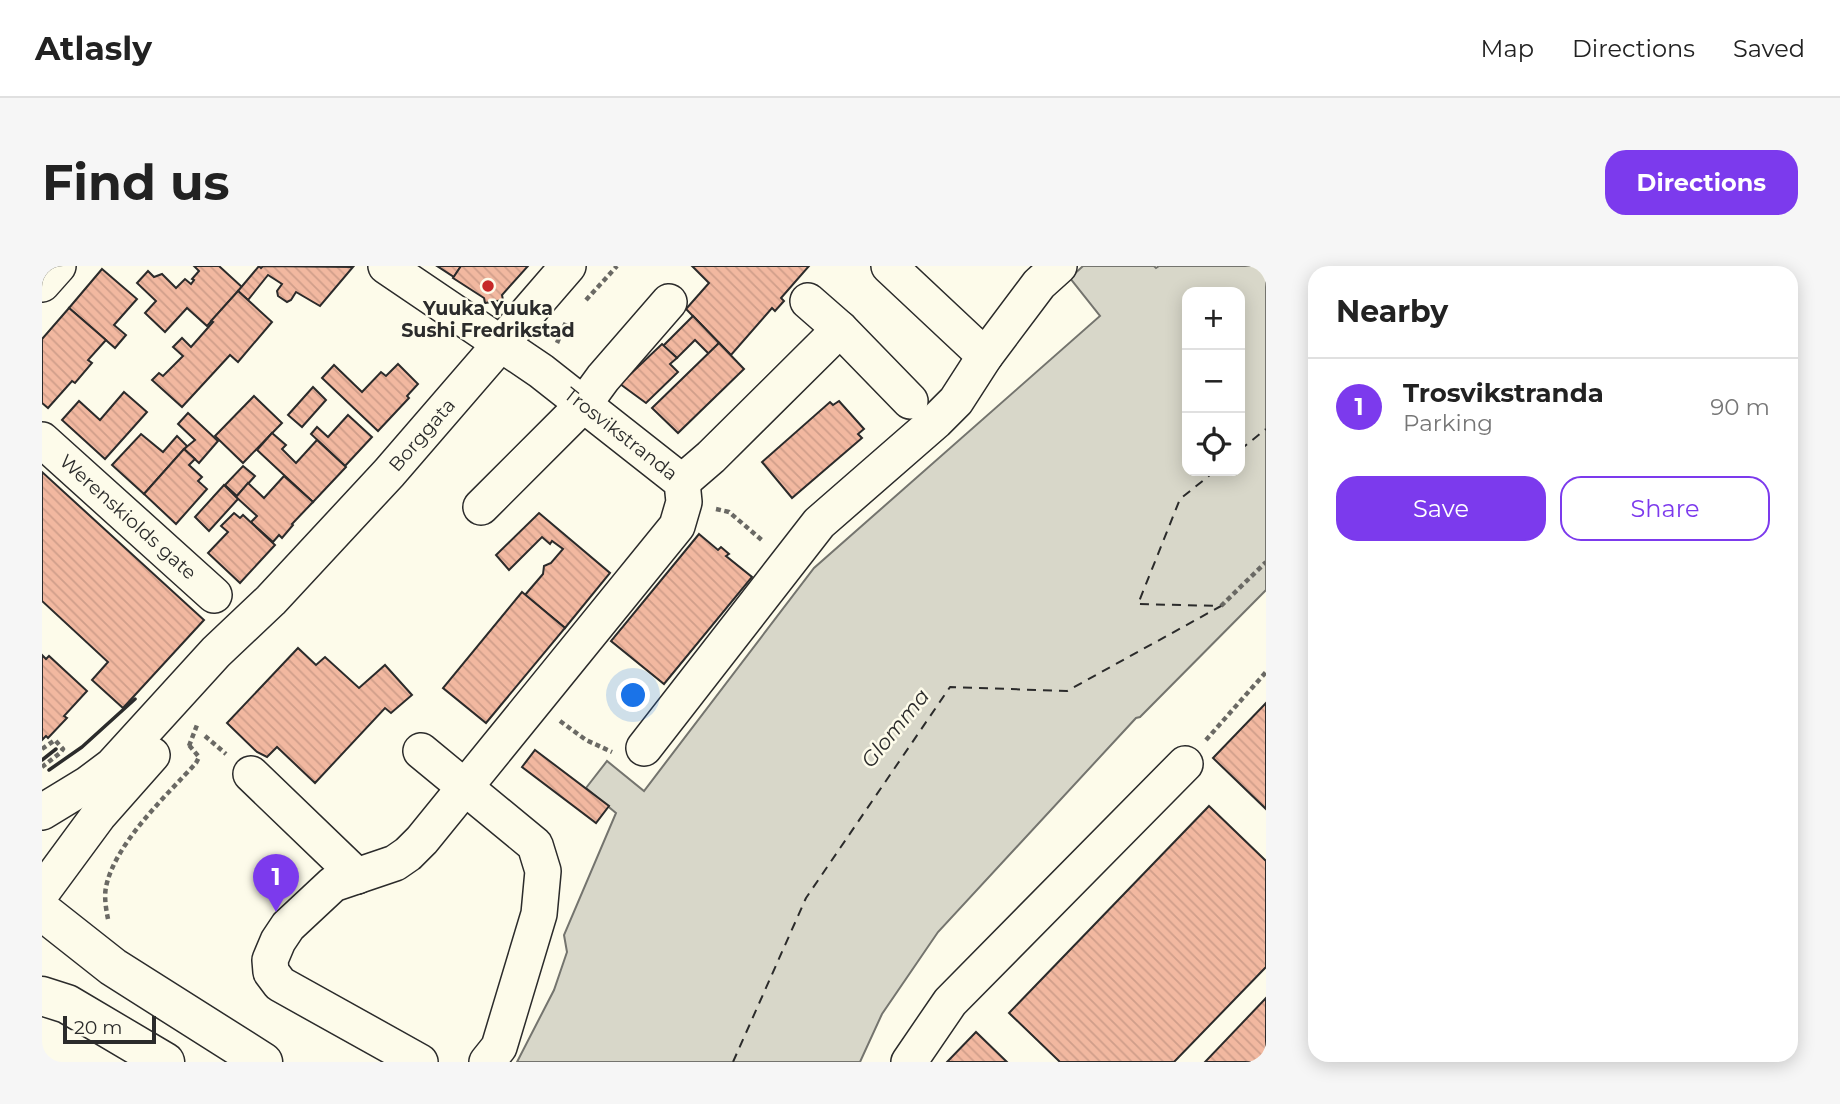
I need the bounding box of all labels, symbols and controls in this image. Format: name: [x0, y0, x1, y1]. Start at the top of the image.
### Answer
text: Atlasly: [35, 28, 152, 68]
text: Map: [1481, 34, 1534, 63]
text: Directions: [1572, 34, 1695, 63]
text: Saved: [1733, 34, 1805, 63]
button: Directions: [1605, 150, 1798, 215]
text: Find us: [42, 153, 230, 212]
marker: Yuuka Yuuka Sushi Fredrikstad: [480, 278, 496, 294]
map controls: [1182, 287, 1245, 476]
button: +: [1182, 287, 1245, 350]
text: Nearby: [1336, 293, 1448, 330]
place label: Yuuka Yuuka Sushi Fredrikstad: [401, 297, 575, 342]
button: −: [1182, 350, 1245, 413]
text: Trosvikstranda: [1403, 377, 1604, 409]
street label: Trosvikstranda: [560, 383, 682, 485]
text: 1: [1354, 393, 1364, 421]
text: 90 m: [1710, 393, 1770, 421]
street label: Borggata: [384, 394, 460, 476]
text: Parking: [1403, 409, 1493, 437]
button: locate: [1182, 413, 1245, 476]
street label: Werenskiolds gate: [55, 450, 201, 584]
button: Save: [1336, 476, 1546, 541]
button: Share: [1560, 476, 1770, 541]
your location: [616, 678, 650, 712]
water label: Glomma: [856, 684, 934, 772]
pin: 1: [253, 854, 299, 912]
scale bar: [63, 1013, 156, 1045]
text: 20 m: [74, 1016, 122, 1039]

